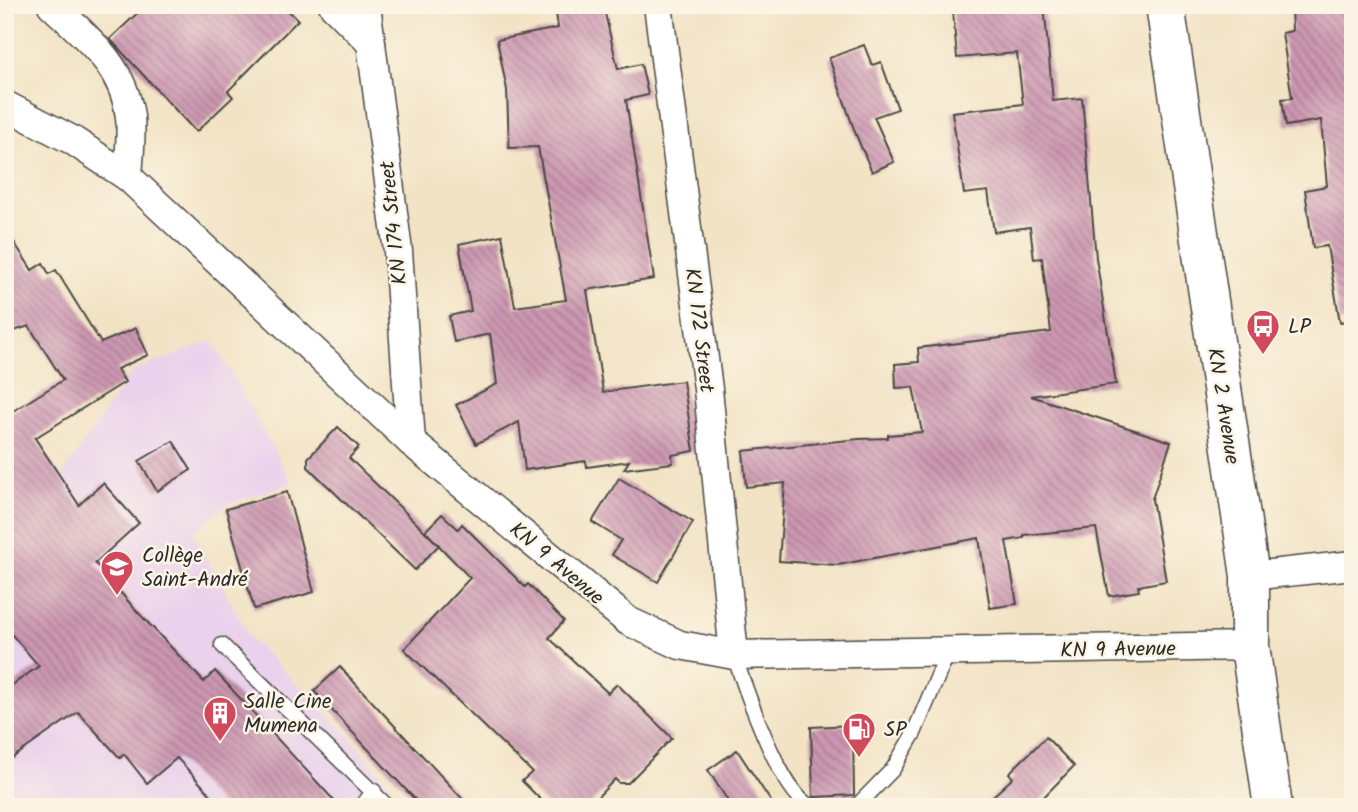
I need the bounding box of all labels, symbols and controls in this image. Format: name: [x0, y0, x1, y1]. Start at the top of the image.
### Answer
street label: KN 174 Street: [371, 158, 417, 287]
street label: KN 172 Street: [675, 266, 723, 395]
bus stop icon: LP: [1244, 307, 1282, 356]
place label: LP: [1288, 311, 1311, 344]
street label: KN 2 Avenue: [1197, 346, 1248, 467]
street label: KN 9 Avenue: [501, 514, 611, 614]
place label: Collège Saint-André: [142, 540, 248, 597]
school or university icon: Collège Saint-André: [98, 548, 136, 597]
street label: KN 9 Avenue: [1060, 633, 1177, 668]
place label: Salle Cine Mumena: [244, 686, 332, 743]
building icon: Salle Cine Mumena: [201, 694, 239, 743]
fuel station icon: SP: [840, 710, 878, 759]
place label: SP: [884, 714, 907, 747]

